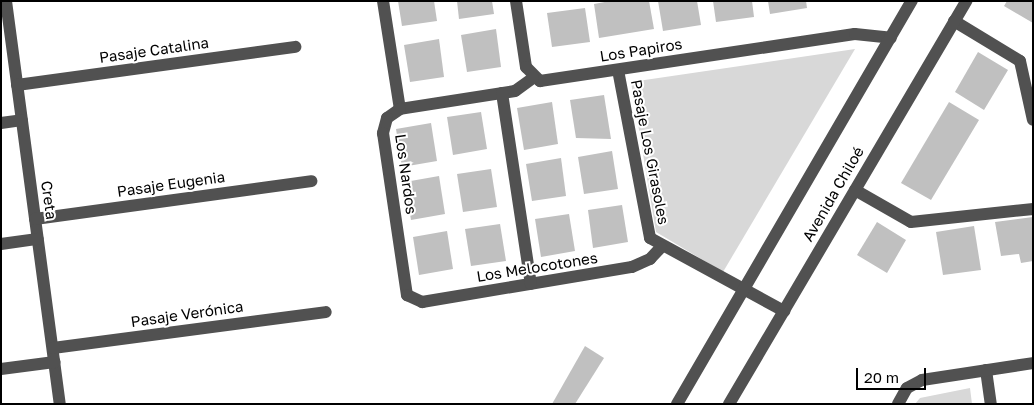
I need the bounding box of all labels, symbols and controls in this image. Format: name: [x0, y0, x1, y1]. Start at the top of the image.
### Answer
street label: Pasaje Catalina: [98, 33, 210, 67]
street label: Los Papiros: [599, 35, 683, 65]
street label: Pasaje Los Girasoles: [627, 78, 673, 226]
street label: Los Nardos: [391, 133, 421, 215]
street label: Avenida Chiloé: [799, 143, 867, 245]
street label: Pasaje Eugenia: [116, 168, 226, 200]
street label: Creta: [37, 179, 61, 221]
street label: Los Melocotones: [475, 249, 599, 285]
street label: Pasaje Verónica: [130, 297, 244, 331]
scale bar: [859, 358, 929, 390]
text: 20 m: [864, 368, 899, 386]

